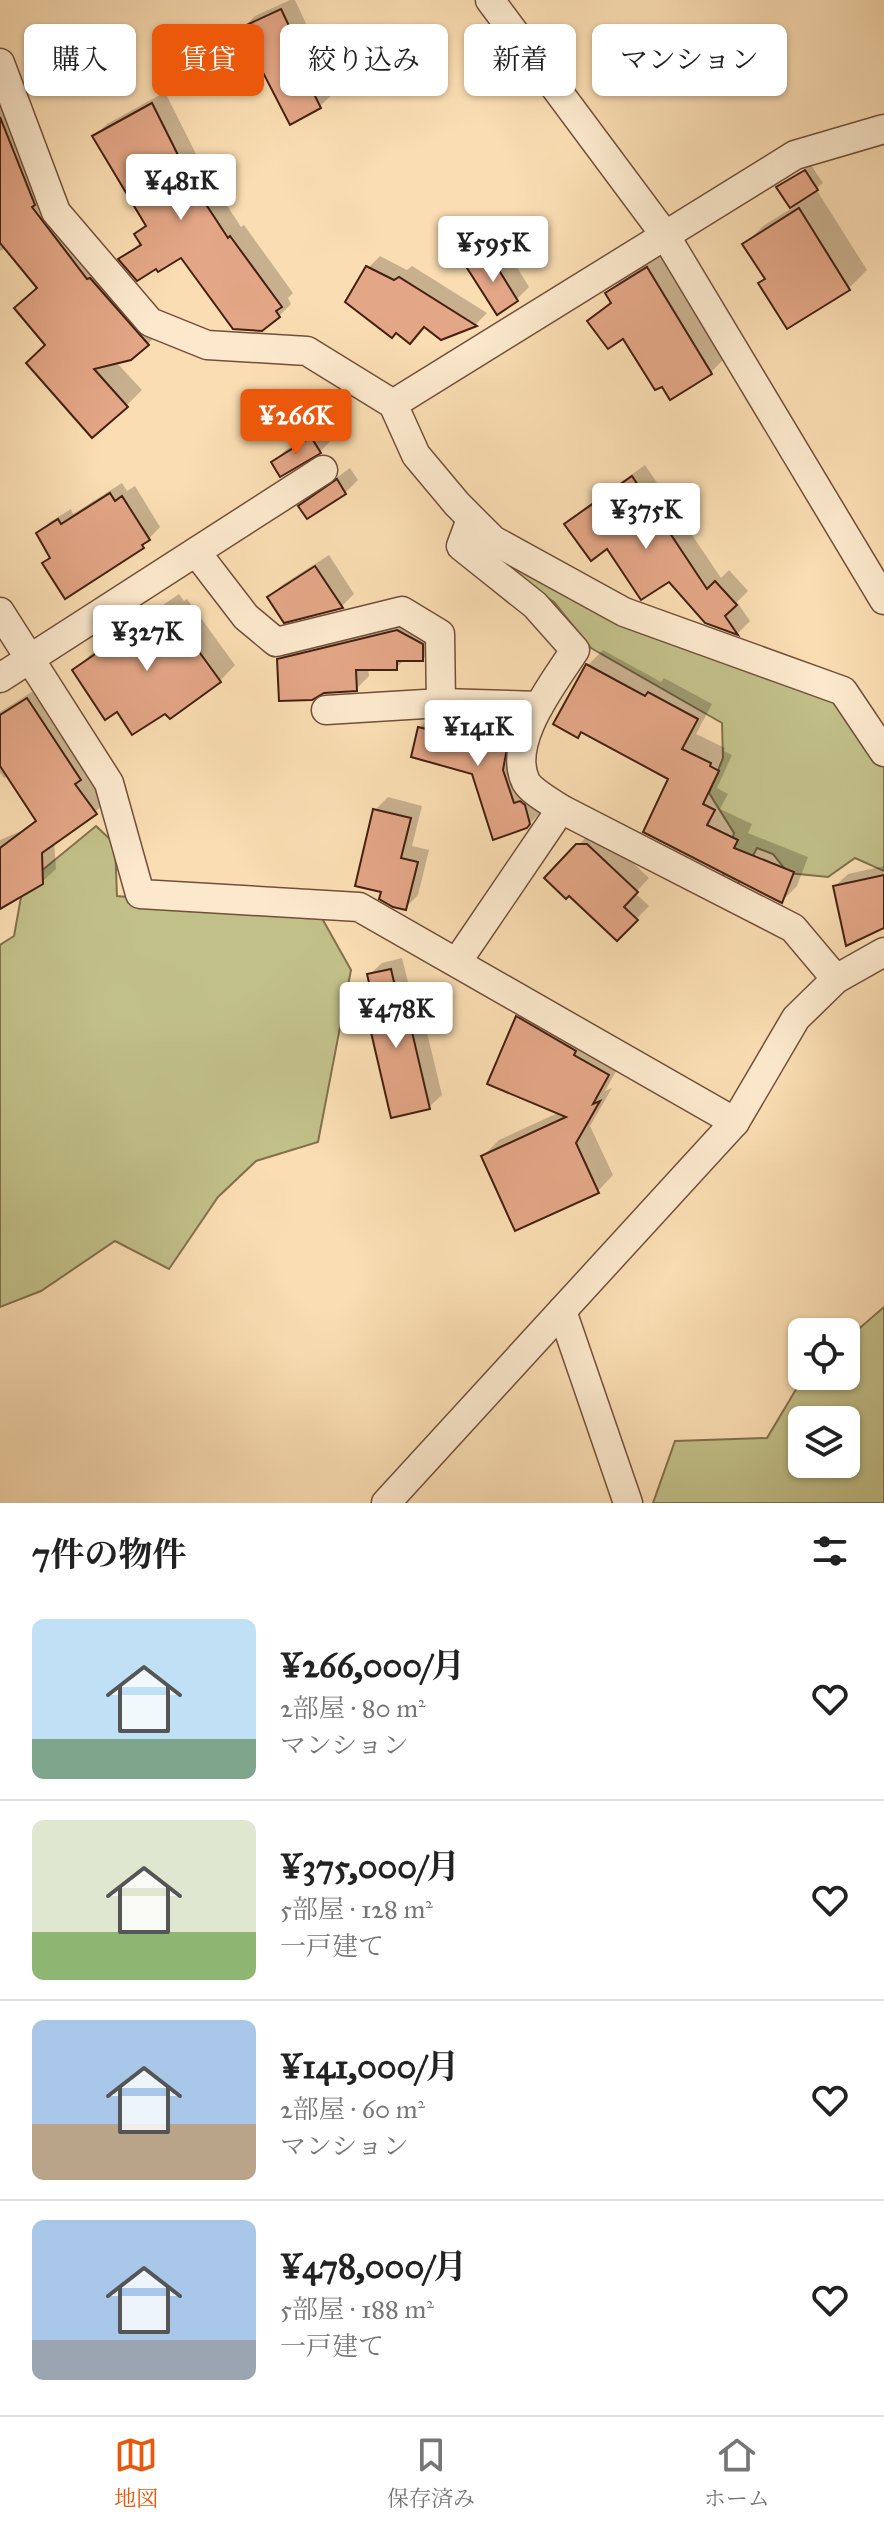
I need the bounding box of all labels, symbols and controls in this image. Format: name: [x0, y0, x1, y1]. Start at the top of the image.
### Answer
chip: 購入: [24, 24, 136, 96]
chip: 賃貸: [152, 24, 264, 96]
chip: 絞り込み: [280, 24, 448, 96]
chip: 新着: [464, 24, 576, 96]
chip: マンション: [592, 24, 787, 96]
pin: ¥481K: [125, 154, 237, 222]
text: ¥481K: [144, 164, 218, 196]
pin: ¥595K: [437, 216, 549, 284]
text: ¥595K: [456, 226, 530, 258]
pin: ¥266K: [240, 389, 352, 457]
text: ¥266K: [258, 399, 334, 431]
pin: ¥375K: [590, 483, 702, 551]
text: ¥375K: [610, 493, 682, 525]
pin: ¥327K: [91, 605, 203, 673]
text: ¥327K: [111, 615, 183, 647]
pin: ¥141K: [422, 700, 534, 768]
text: ¥141K: [443, 710, 513, 742]
pin: ¥478K: [340, 982, 452, 1050]
text: ¥478K: [358, 992, 434, 1024]
map controls: [788, 1318, 860, 1478]
button: locate: [788, 1318, 860, 1390]
button: layers: [788, 1406, 860, 1478]
icon: filters: [808, 1529, 852, 1573]
text: 7件の物件: [32, 1534, 186, 1575]
text: ¥266,000/月: [280, 1645, 465, 1686]
icon: home: [96, 1651, 192, 1747]
icon: heart: [808, 1677, 852, 1721]
text: 2部屋 · 80 m²: [280, 1692, 426, 1724]
text: マンション: [280, 1729, 409, 1761]
text: ¥375,000/月: [280, 1846, 460, 1887]
icon: home: [96, 1852, 192, 1948]
icon: heart: [808, 1878, 852, 1922]
text: 5部屋 · 128 m²: [280, 1893, 433, 1925]
text: 一戸建て: [280, 1930, 384, 1962]
text: ¥141,000/月: [280, 2046, 459, 2087]
icon: home: [96, 2052, 192, 2148]
icon: heart: [808, 2078, 852, 2122]
text: 2部屋 · 60 m²: [280, 2093, 425, 2125]
text: マンション: [280, 2130, 409, 2162]
text: ¥478,000/月: [280, 2246, 467, 2287]
icon: home: [96, 2252, 192, 2348]
icon: heart: [808, 2278, 852, 2322]
text: 5部屋 · 188 m²: [280, 2293, 434, 2325]
text: 一戸建て: [280, 2330, 384, 2362]
tab: 地図: [114, 2433, 158, 2512]
tab: 保存済み: [387, 2433, 475, 2512]
tab: ホーム: [704, 2433, 770, 2512]

